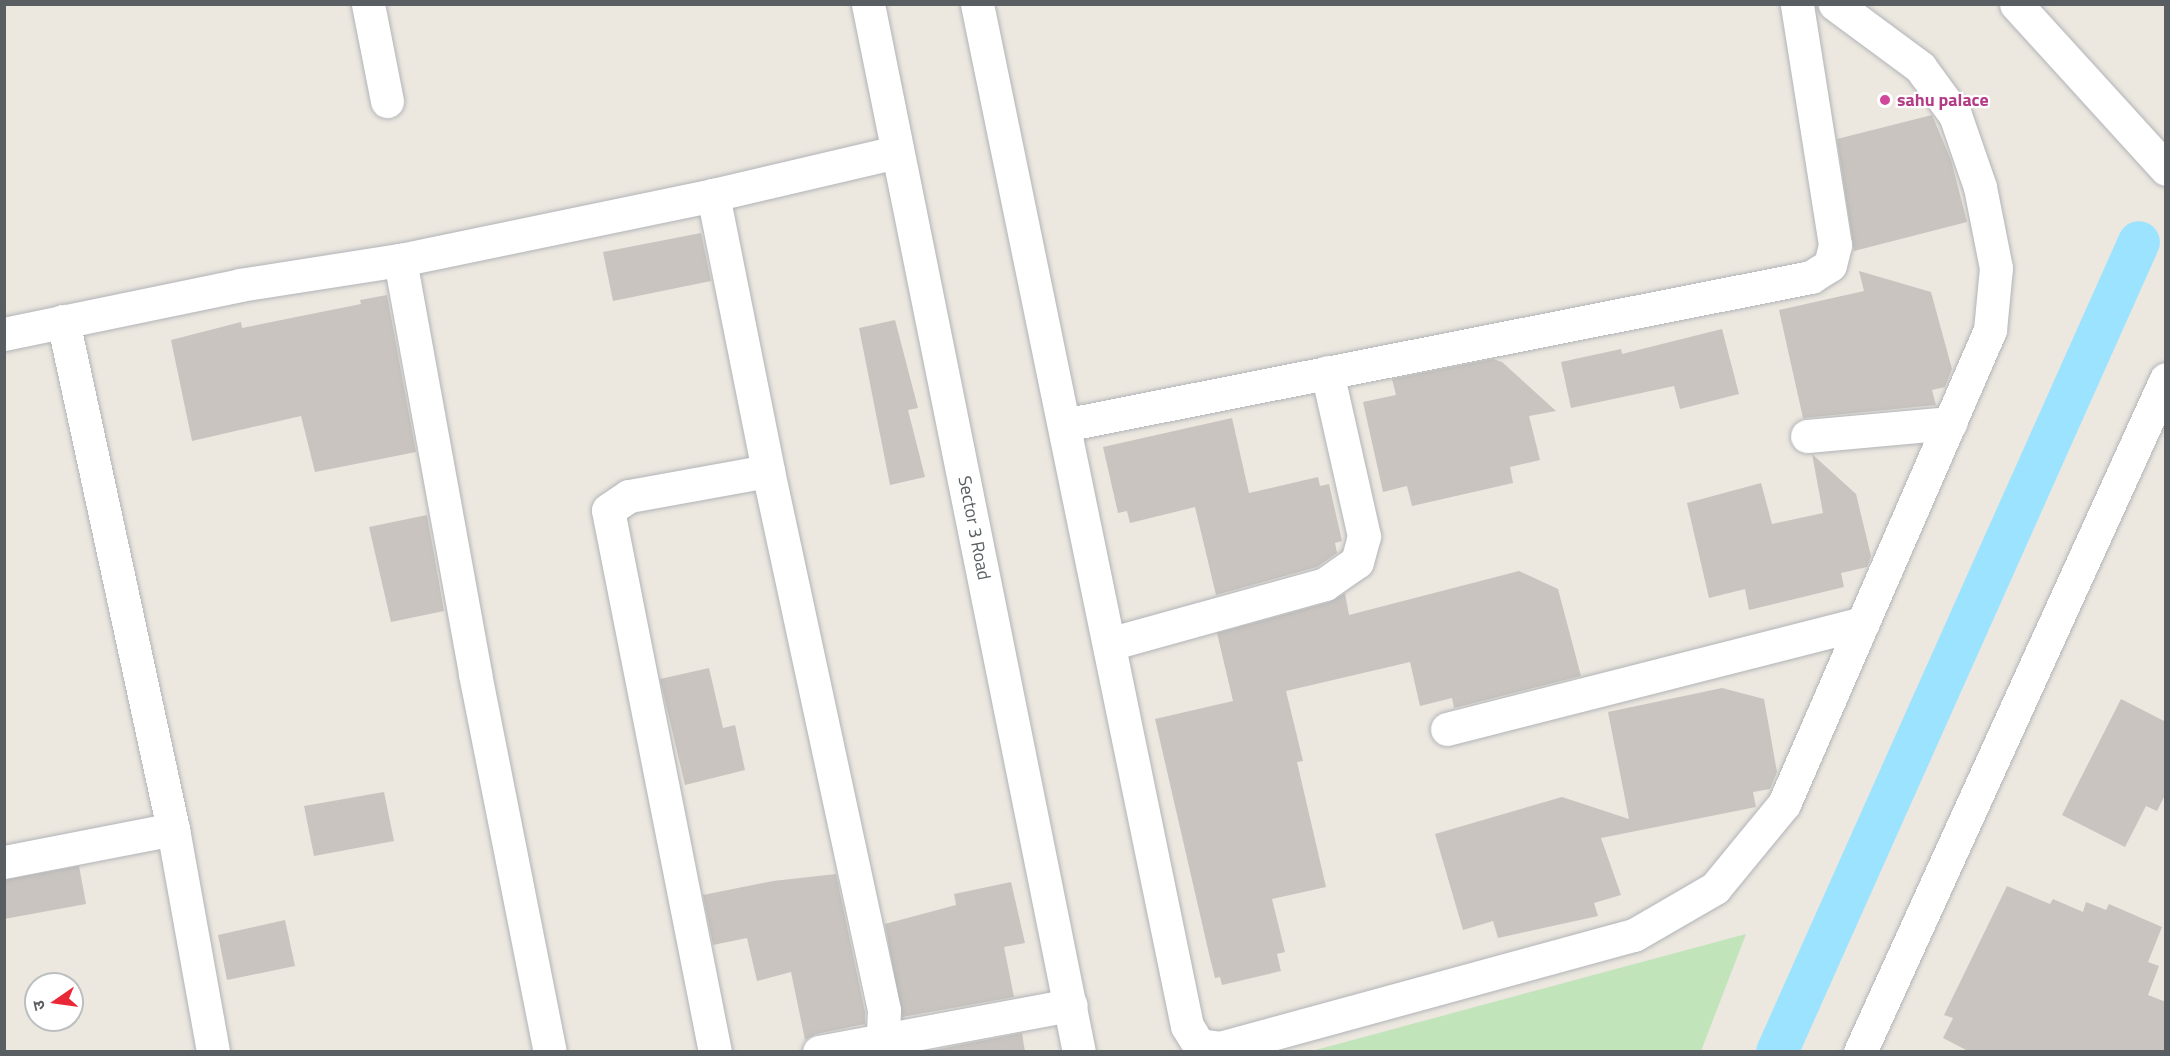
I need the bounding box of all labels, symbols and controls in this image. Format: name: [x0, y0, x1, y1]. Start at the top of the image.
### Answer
place label: sahu palace: [1897, 89, 1989, 111]
marker: sahu palace: [1878, 93, 1892, 107]
street label: Sector 3 Road: [953, 474, 995, 582]
north arrow: [24, 972, 84, 1032]
text: उ: [26, 998, 51, 1013]

